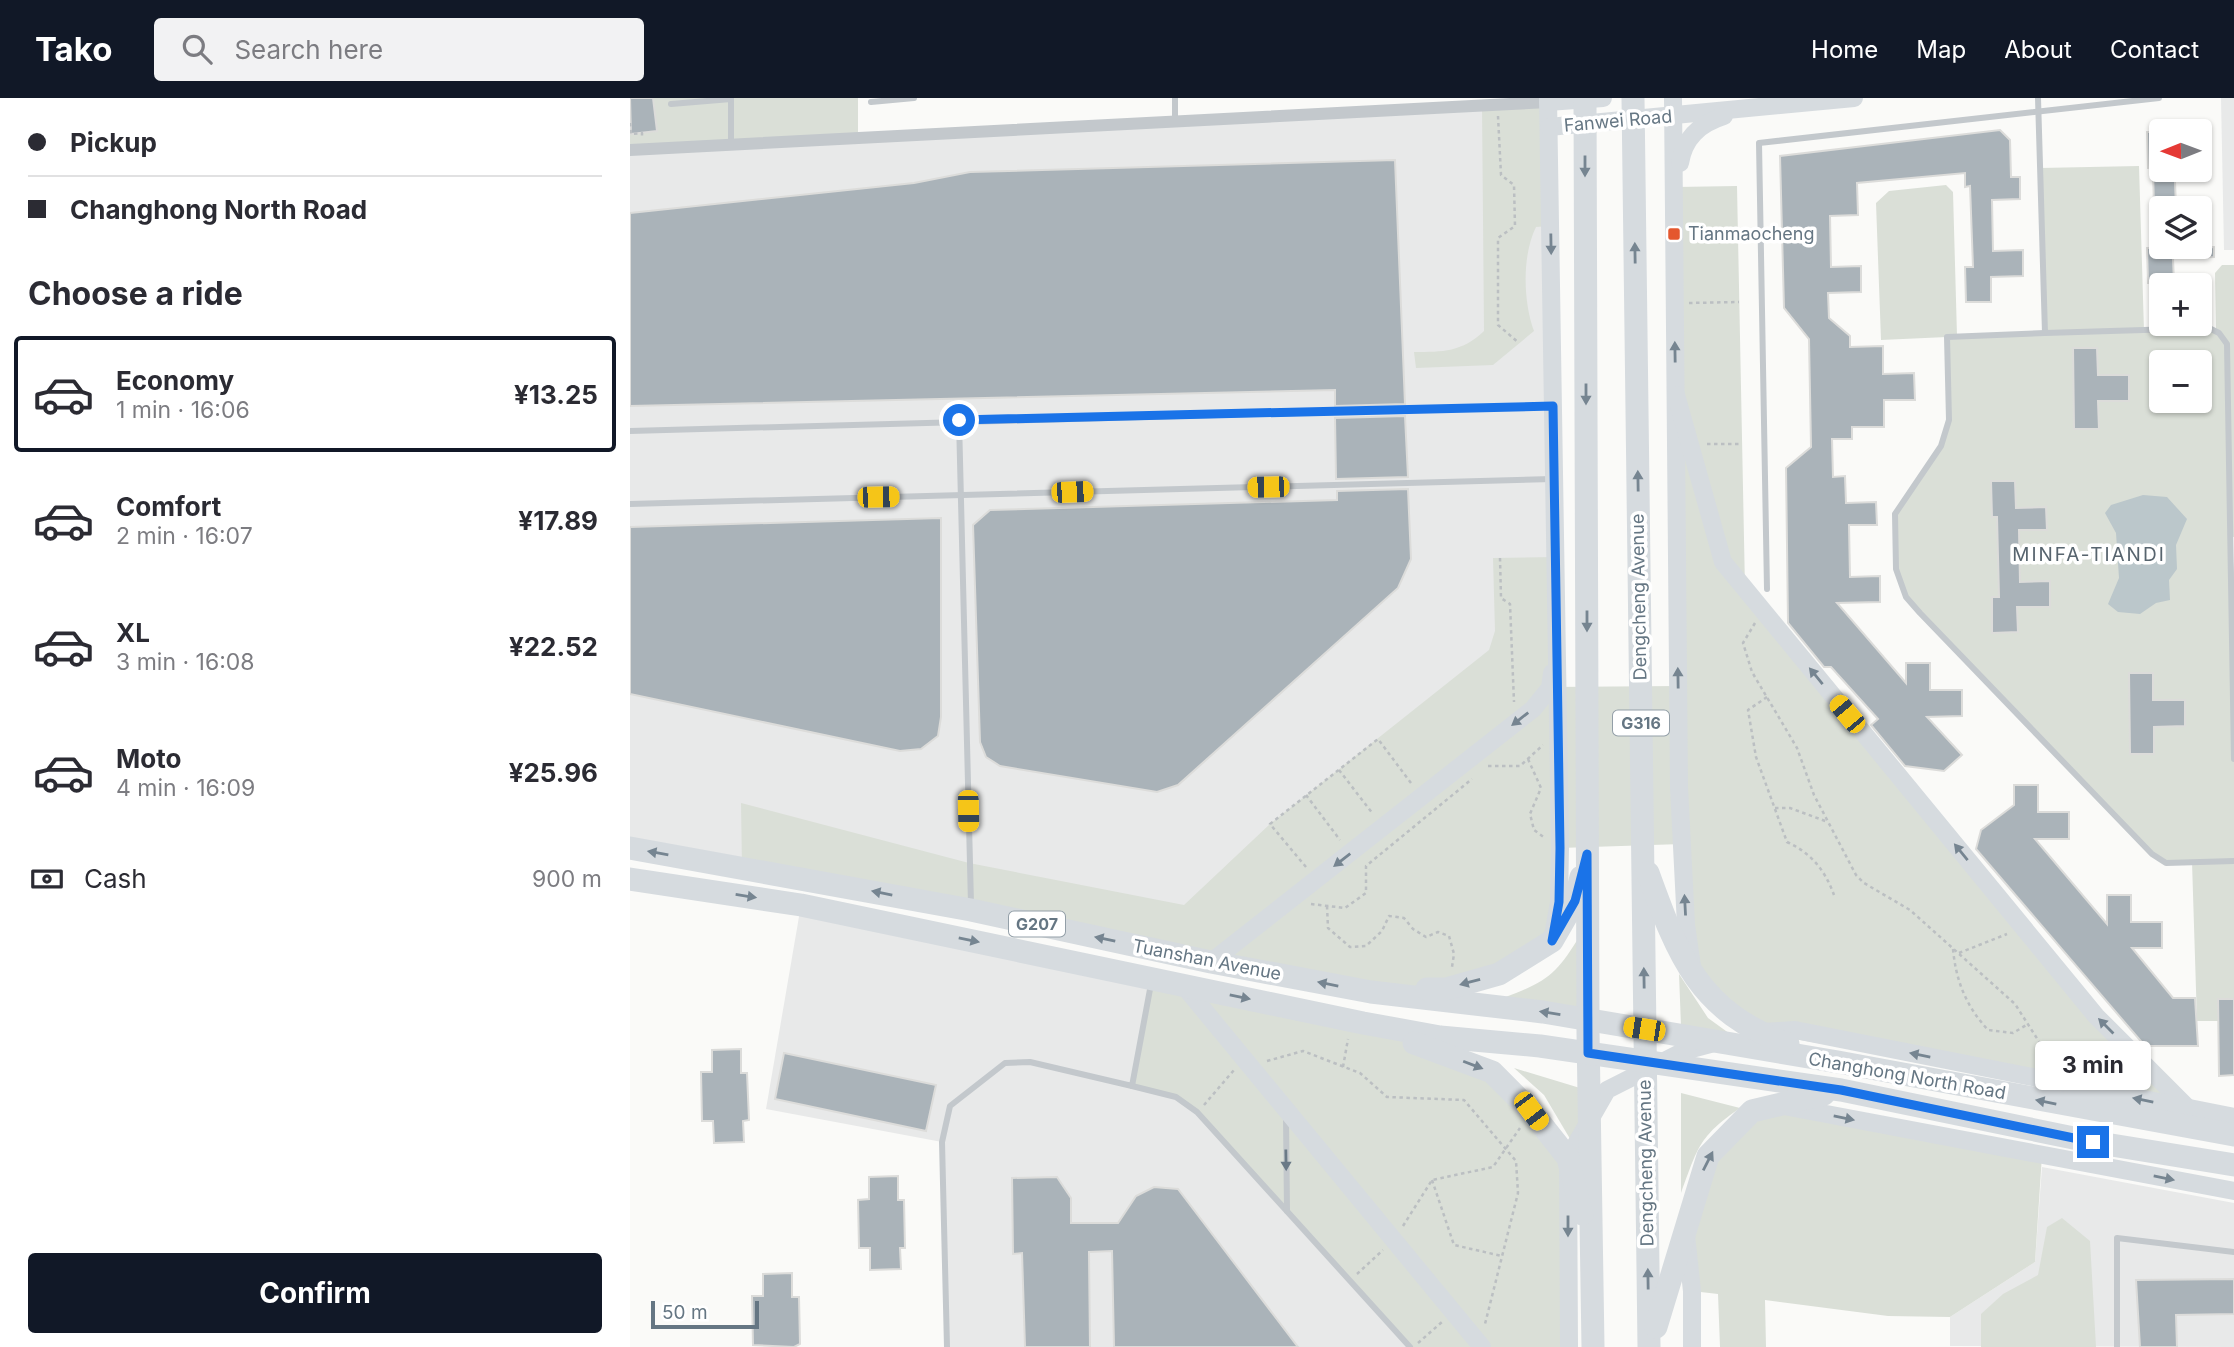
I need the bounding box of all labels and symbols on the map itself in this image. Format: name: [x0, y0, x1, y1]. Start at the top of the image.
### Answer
street label: Fanwei Road: [1563, 105, 1673, 136]
north arrow: [2149, 119, 2212, 182]
one-way arrow: [1579, 155, 1591, 177]
place label: Tianmaocheng: [1688, 223, 1814, 244]
marker: Tianmaocheng: [1666, 226, 1682, 242]
one-way arrow: [1545, 233, 1556, 255]
one-way arrow: [1629, 242, 1641, 264]
one-way arrow: [1670, 341, 1681, 363]
one-way arrow: [1580, 383, 1592, 405]
route start: [943, 404, 975, 436]
one-way arrow: [1632, 470, 1644, 492]
car: [1247, 476, 1290, 498]
car: [1051, 481, 1094, 503]
car: [857, 486, 900, 508]
street label: Dengcheng Avenue: [1627, 514, 1650, 680]
district label: MINFA-TIANDI: [2012, 543, 2166, 566]
one-way arrow: [1581, 610, 1593, 632]
one-way arrow: [1673, 667, 1684, 689]
one-way arrow: [1809, 667, 1824, 685]
car: [1826, 691, 1869, 737]
road number: G316: [1613, 710, 1669, 736]
one-way arrow: [1512, 711, 1530, 726]
car: [958, 790, 979, 832]
one-way arrow: [1953, 843, 1968, 861]
one-way arrow: [647, 847, 669, 858]
one-way arrow: [1333, 853, 1351, 867]
one-way arrow: [871, 887, 893, 898]
one-way arrow: [735, 891, 757, 902]
one-way arrow: [1680, 894, 1691, 916]
road number: G207: [1009, 912, 1065, 936]
one-way arrow: [1094, 933, 1116, 944]
one-way arrow: [958, 935, 980, 946]
street label: Tuanshan Avenue: [1131, 935, 1283, 984]
one-way arrow: [1638, 967, 1650, 989]
one-way arrow: [1459, 977, 1481, 988]
one-way arrow: [1317, 978, 1339, 989]
one-way arrow: [1229, 992, 1251, 1003]
one-way arrow: [1539, 1007, 1561, 1018]
car: [1622, 1015, 1667, 1043]
one-way arrow: [2098, 1019, 2115, 1035]
callout: 3 min: [2035, 1040, 2151, 1090]
street label: Changhong North Road: [1807, 1048, 2007, 1103]
one-way arrow: [1909, 1049, 1931, 1060]
one-way arrow: [1462, 1060, 1483, 1071]
street label: Dengcheng Avenue: [1634, 1080, 1657, 1246]
car: [1510, 1088, 1553, 1134]
one-way arrow: [2132, 1094, 2154, 1105]
one-way arrow: [2035, 1097, 2057, 1108]
one-way arrow: [1833, 1112, 1855, 1123]
route end: [2077, 1126, 2109, 1158]
one-way arrow: [1281, 1150, 1292, 1172]
one-way arrow: [1701, 1150, 1713, 1170]
one-way arrow: [2153, 1173, 2175, 1184]
one-way arrow: [1562, 1216, 1574, 1238]
one-way arrow: [1642, 1268, 1653, 1290]
scale bar: [651, 1298, 760, 1330]

